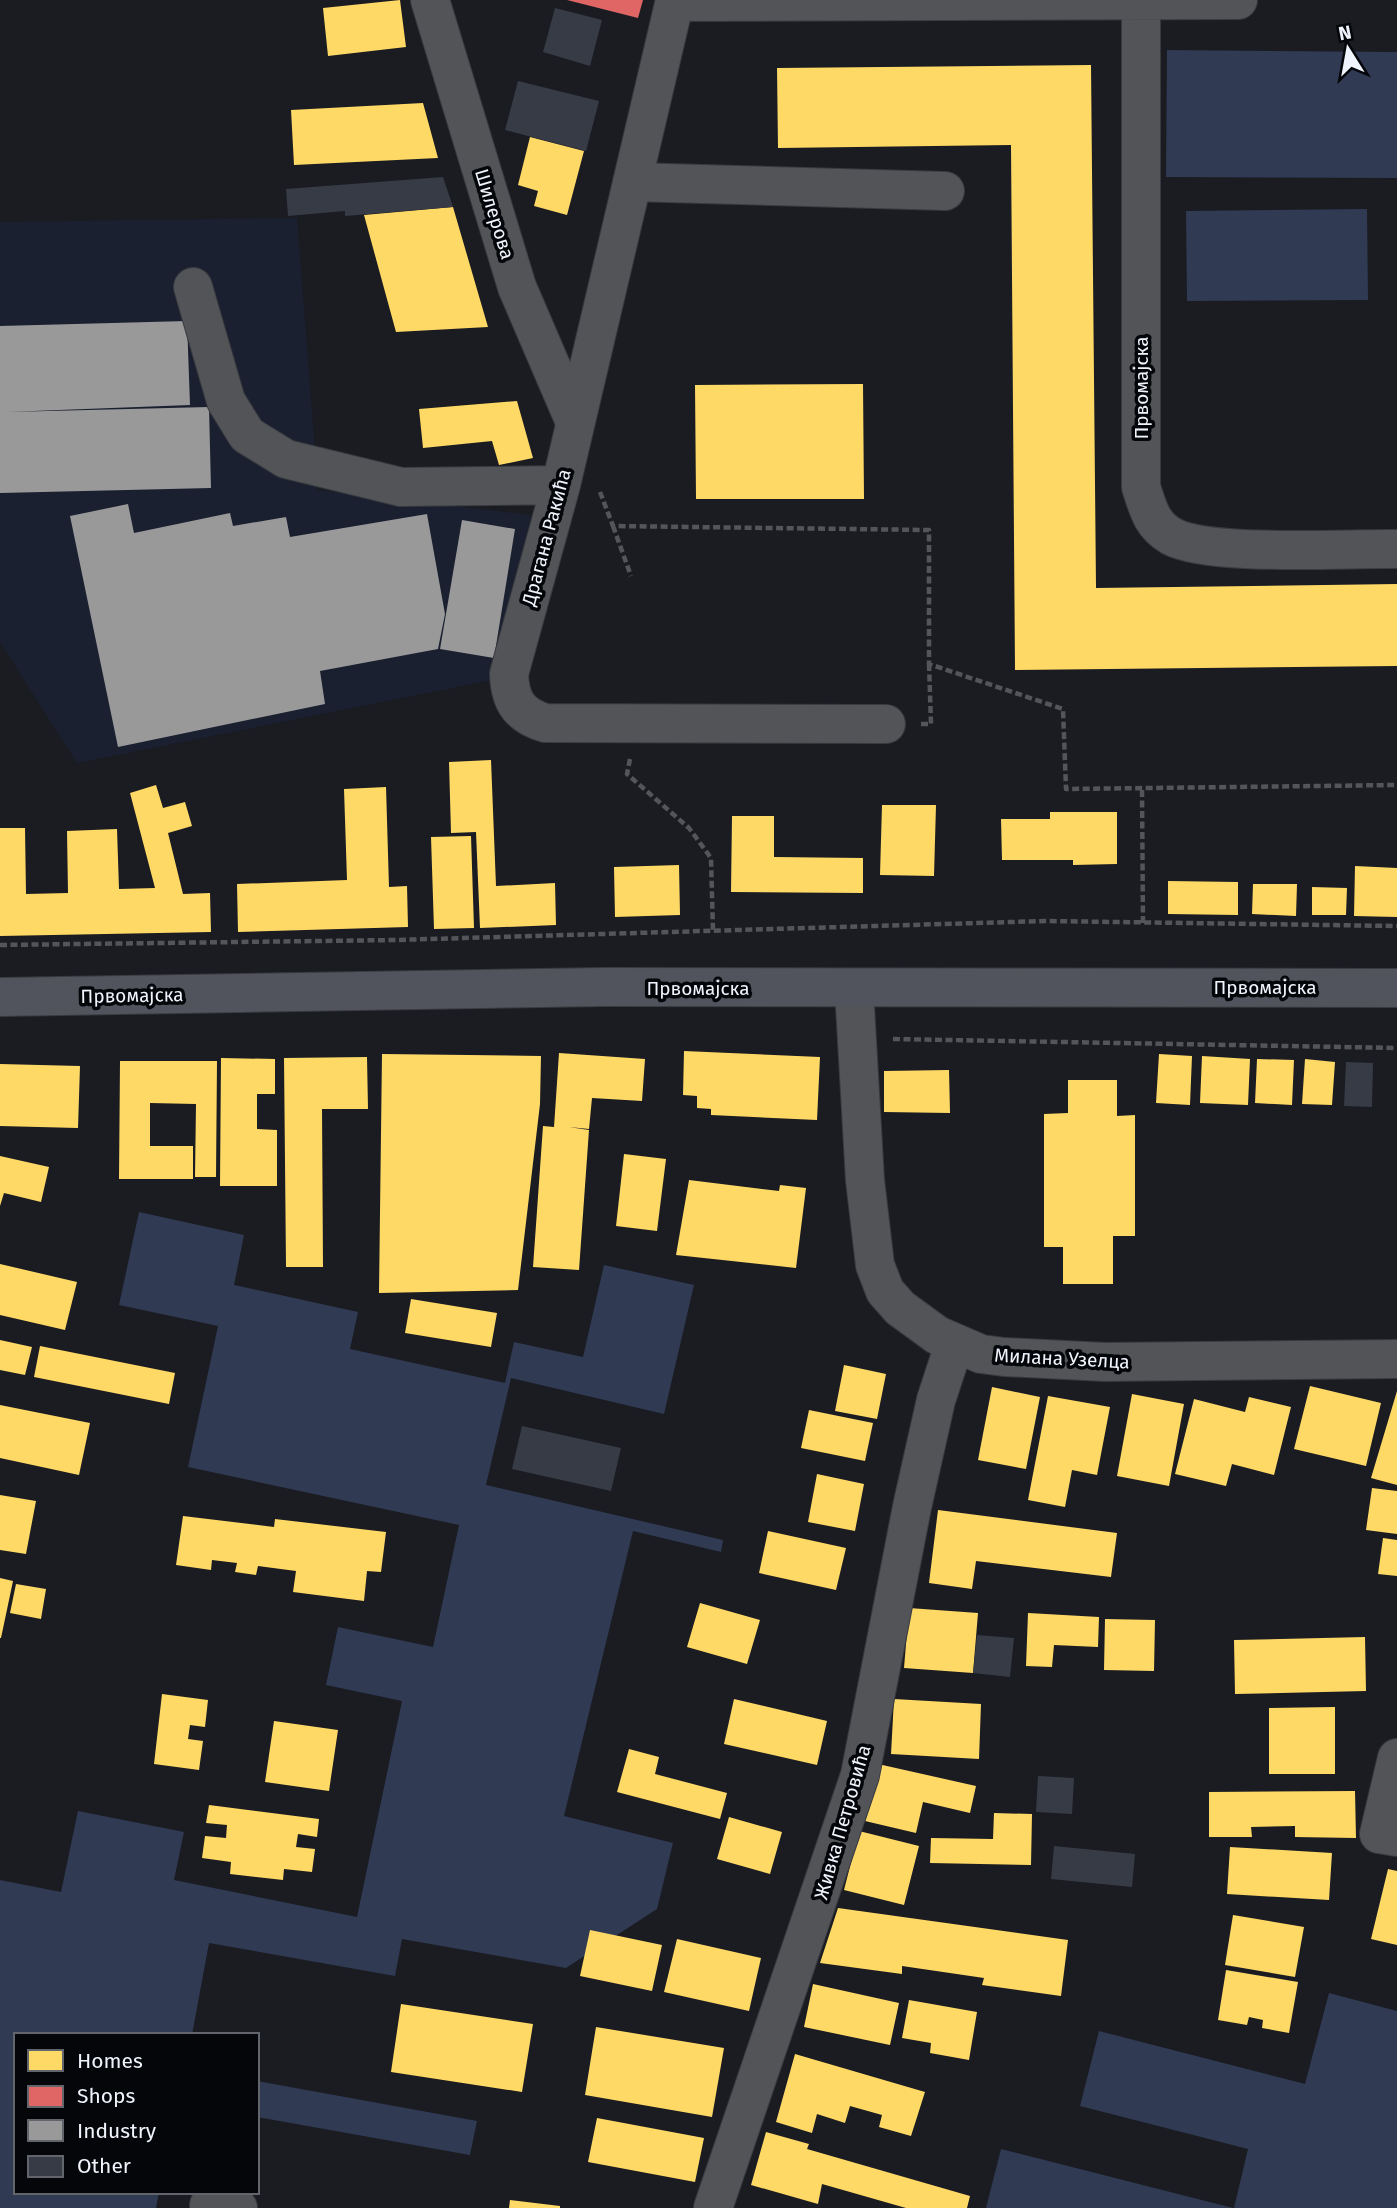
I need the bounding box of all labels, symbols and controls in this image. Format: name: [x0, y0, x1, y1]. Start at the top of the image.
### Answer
north arrow: [1313, 14, 1383, 84]
text: N: [1336, 20, 1353, 45]
street label: Шилерова: [470, 166, 519, 262]
street label: Првомајска: [1130, 336, 1153, 440]
street label: Драгана Ракића: [517, 466, 576, 609]
street label: Првомајска: [1213, 976, 1317, 999]
street label: Првомајска: [646, 977, 750, 1000]
street label: Првомајска: [80, 983, 184, 1008]
street label: Милана Узелца: [994, 1343, 1130, 1374]
street label: Живка Петровића: [809, 1742, 876, 1902]
legend: [14, 2033, 259, 2194]
text: Homes: [77, 2048, 143, 2074]
text: Shops: [77, 2083, 135, 2109]
text: Industry: [77, 2118, 157, 2144]
text: Other: [77, 2153, 131, 2179]

